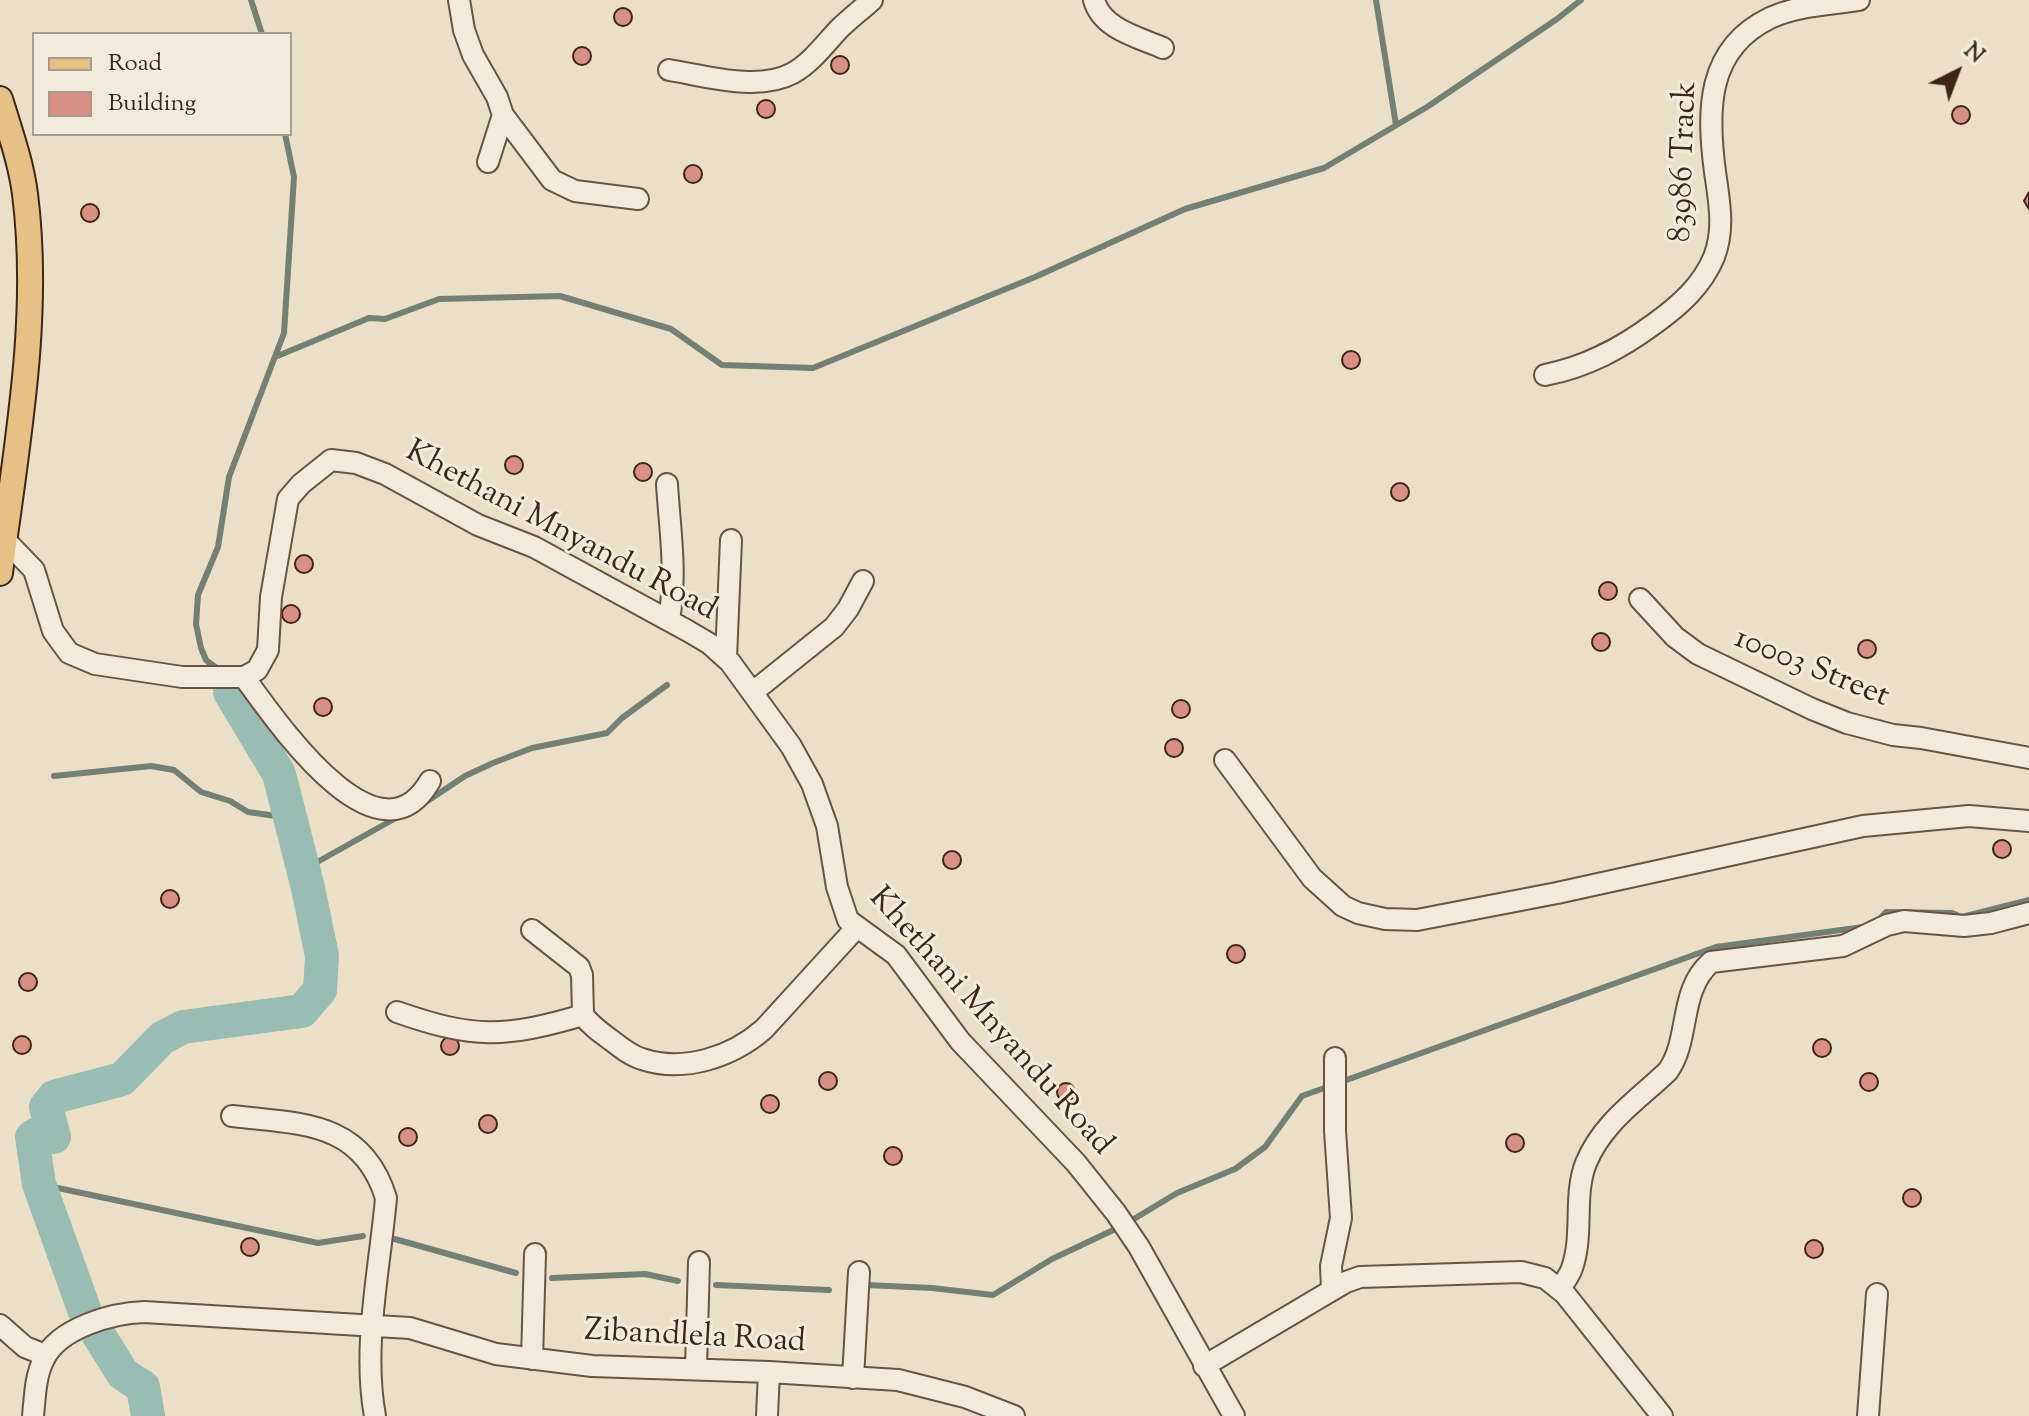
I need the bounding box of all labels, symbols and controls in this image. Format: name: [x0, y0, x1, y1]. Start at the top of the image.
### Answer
legend: [32, 32, 292, 136]
north arrow: [1917, 32, 1997, 112]
text: N: [1956, 36, 1990, 72]
text: Road: [108, 47, 162, 81]
street label: 83986 Track: [1664, 81, 1708, 243]
text: Building: [108, 87, 196, 121]
street label: Khethani Mnyandu Road: [398, 435, 722, 631]
street label: 10003 Street: [1728, 622, 1894, 718]
street label: Khethani Mnyandu Road: [859, 881, 1119, 1165]
street label: Zibandlela Road: [583, 1314, 807, 1364]

